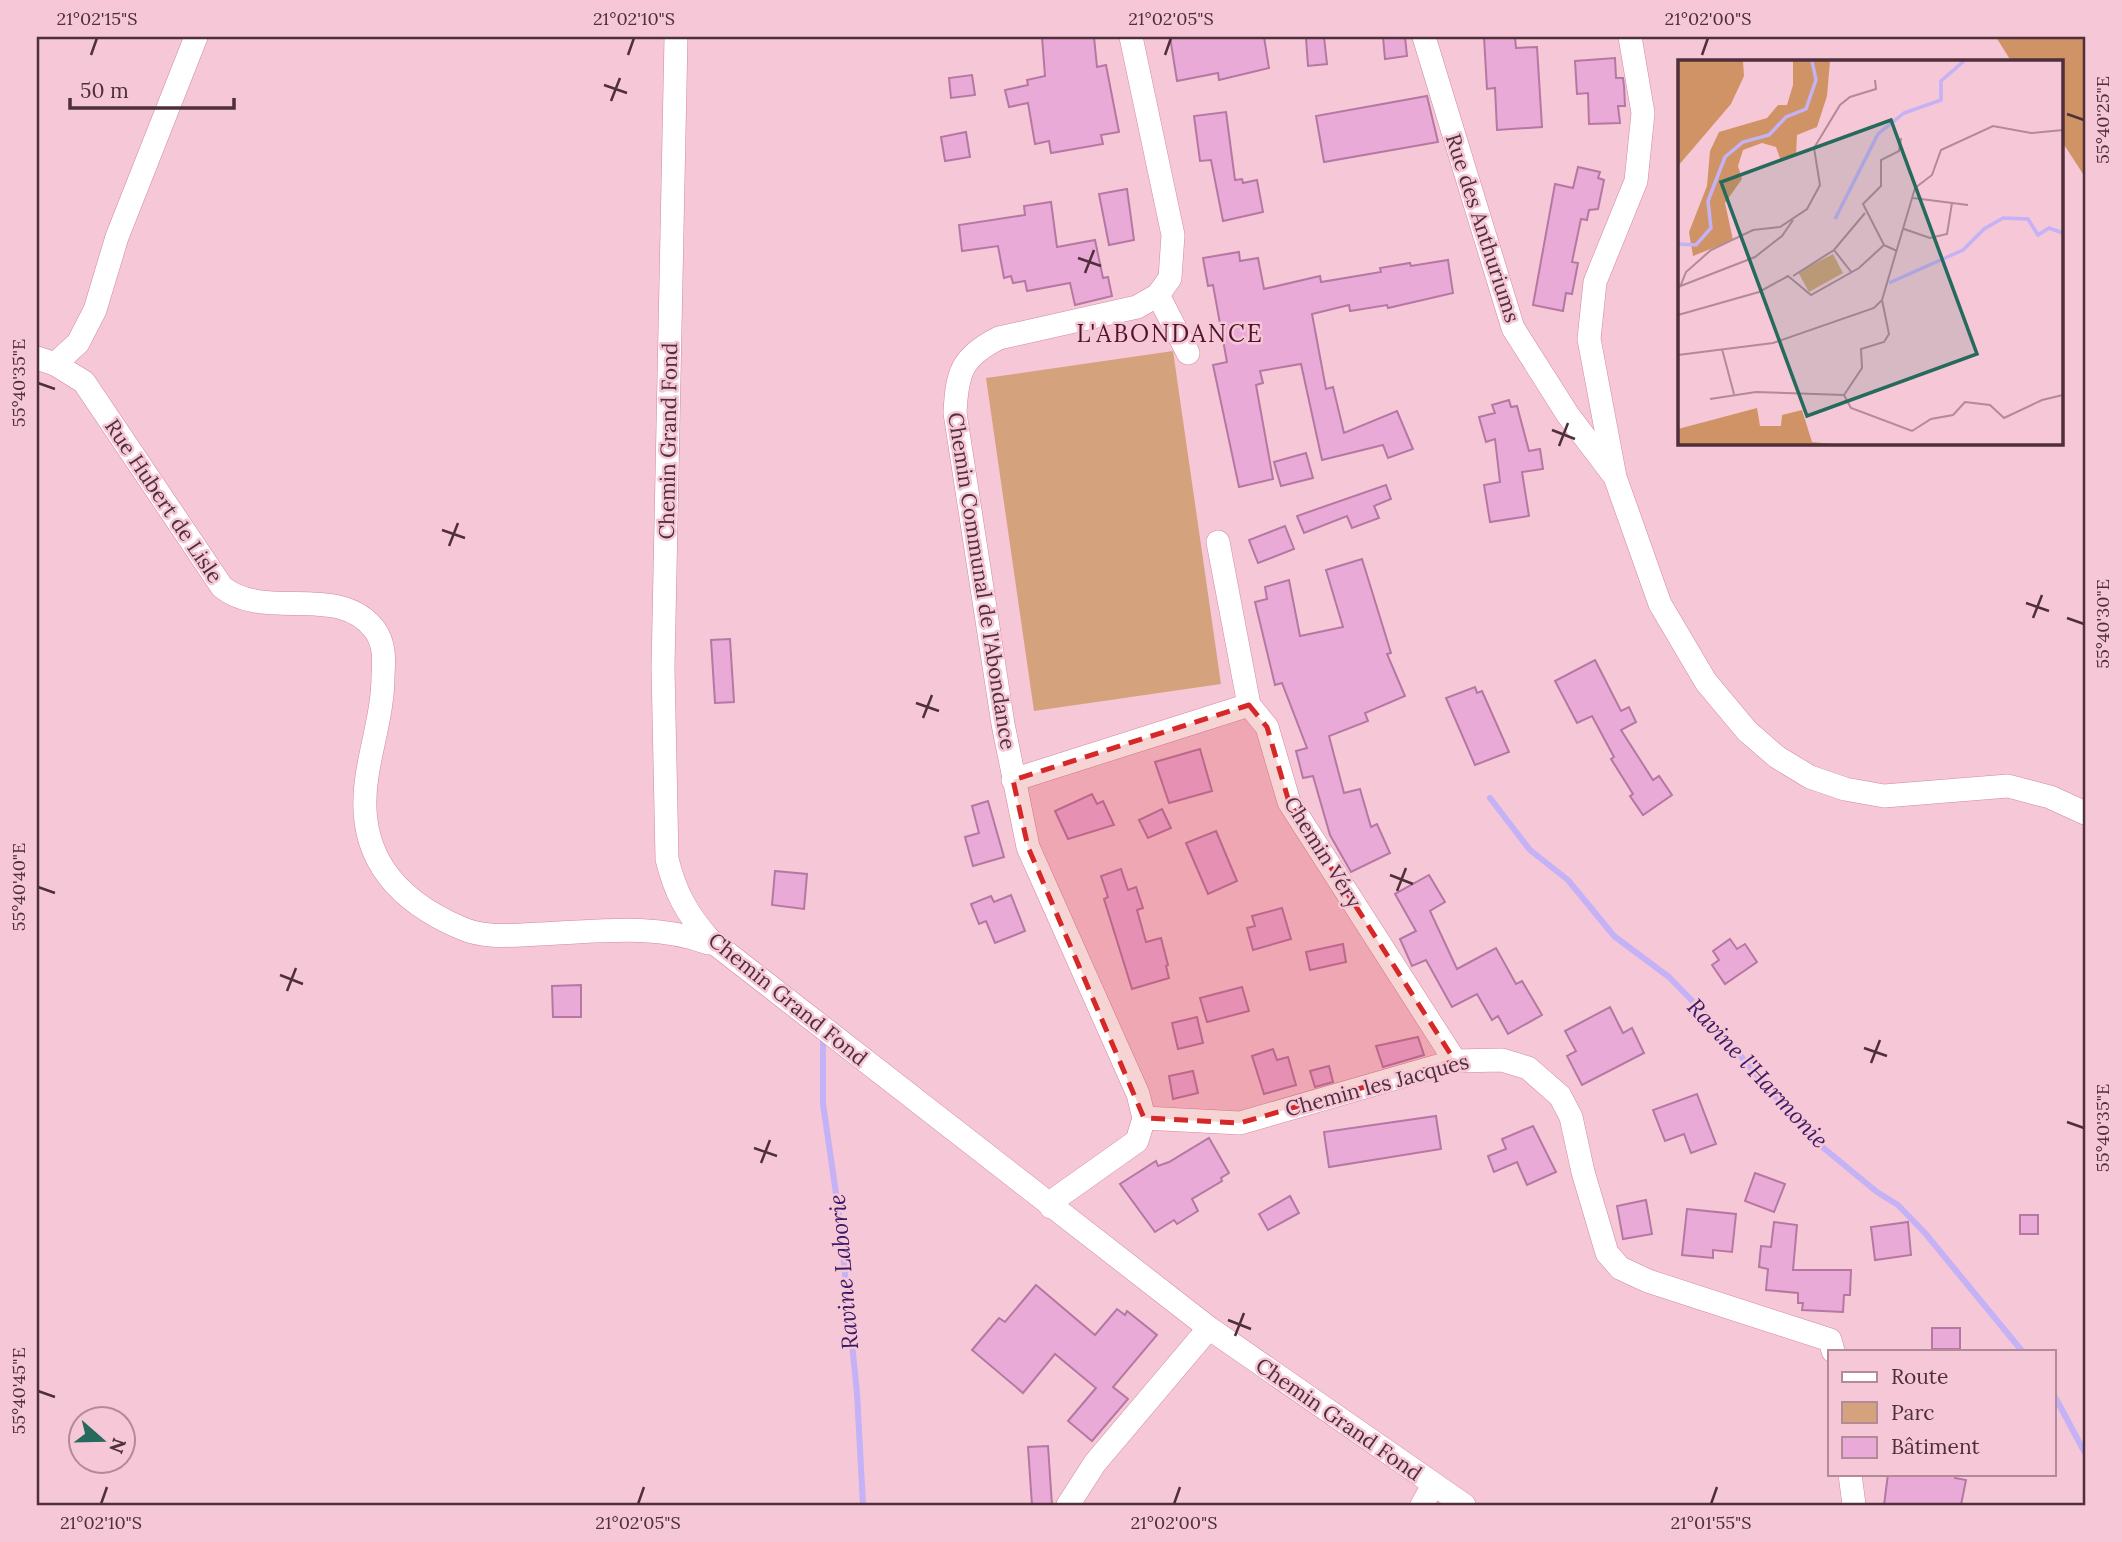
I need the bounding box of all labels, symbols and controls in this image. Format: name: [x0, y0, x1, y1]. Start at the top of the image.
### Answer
text: 21°02'15"S: [57, 7, 137, 30]
text: 21°02'10"S: [593, 7, 675, 30]
text: 21°02'05"S: [1128, 7, 1214, 30]
text: 21°02'00"S: [1665, 7, 1751, 30]
inset map: [1678, 60, 2062, 444]
scale bar: [70, 66, 234, 110]
text: 55°40'25"E: [2091, 76, 2114, 164]
text: 50 m: [80, 77, 129, 104]
street label: Rue des Anthuriums: [1440, 130, 1526, 326]
district label: L'ABONDANCE: [1076, 318, 1264, 349]
text: 55°40'35"E: [7, 339, 30, 427]
street label: Chemin Grand Fond: [653, 342, 683, 540]
street label: Chemin Communal de l'Abondance: [942, 411, 1022, 751]
street label: Rue Hubert de Lisle: [99, 414, 229, 588]
text: 55°40'30"E: [2091, 579, 2114, 669]
street label: Chemin Véry: [1278, 791, 1368, 913]
text: 55°40'40"E: [7, 843, 30, 931]
street label: Chemin Grand Fond: [703, 927, 873, 1071]
water label: Ravine l'Harmonie: [1681, 992, 1835, 1154]
street label: Chemin les Jacques: [1282, 1047, 1472, 1123]
text: 55°40'35"E: [2091, 1084, 2114, 1172]
water label: Ravine Laborie: [822, 1193, 864, 1351]
text: 55°40'45"E: [7, 1347, 30, 1435]
legend: [1828, 1350, 2056, 1476]
street label: Chemin Grand Fond: [1251, 1351, 1427, 1487]
text: Route: [1891, 1363, 1948, 1390]
text: Parc: [1891, 1399, 1935, 1426]
north arrow: [66, 1406, 136, 1476]
text: Bâtiment: [1891, 1433, 1980, 1460]
text: N: [104, 1435, 132, 1457]
text: 21°02'10"S: [60, 1511, 142, 1534]
text: 21°02'05"S: [595, 1511, 681, 1534]
text: 21°02'00"S: [1131, 1511, 1217, 1534]
text: 21°01'55"S: [1670, 1511, 1752, 1534]

